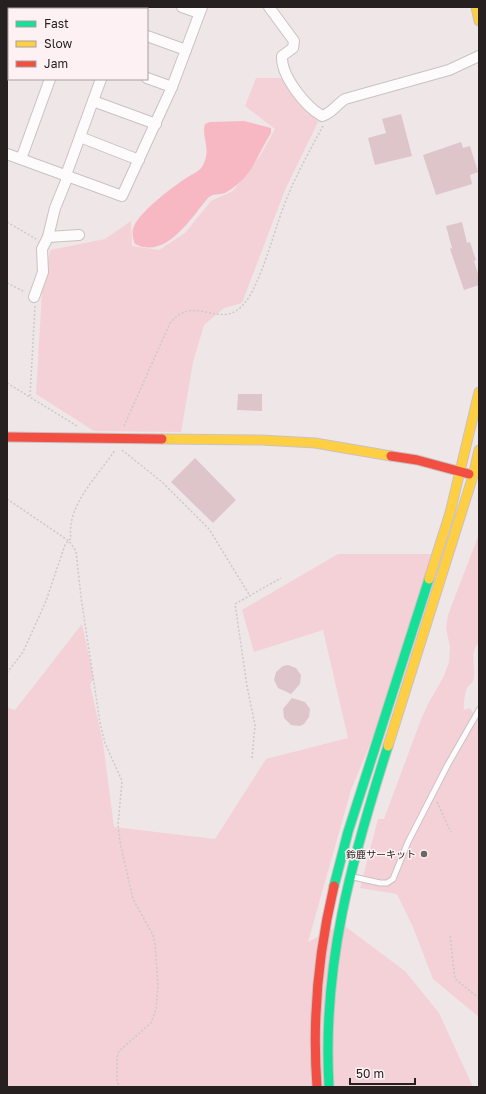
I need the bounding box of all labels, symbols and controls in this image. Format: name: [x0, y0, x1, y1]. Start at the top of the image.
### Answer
legend: [8, 8, 148, 80]
text: Fast: [44, 16, 69, 31]
text: Slow: [44, 36, 72, 51]
text: Jam: [44, 56, 68, 71]
place label: 鈴鹿サーキット: [346, 848, 416, 860]
marker: 鈴鹿サーキット: [419, 849, 429, 859]
scale bar: [350, 1060, 415, 1086]
text: 50 m: [356, 1066, 384, 1081]

